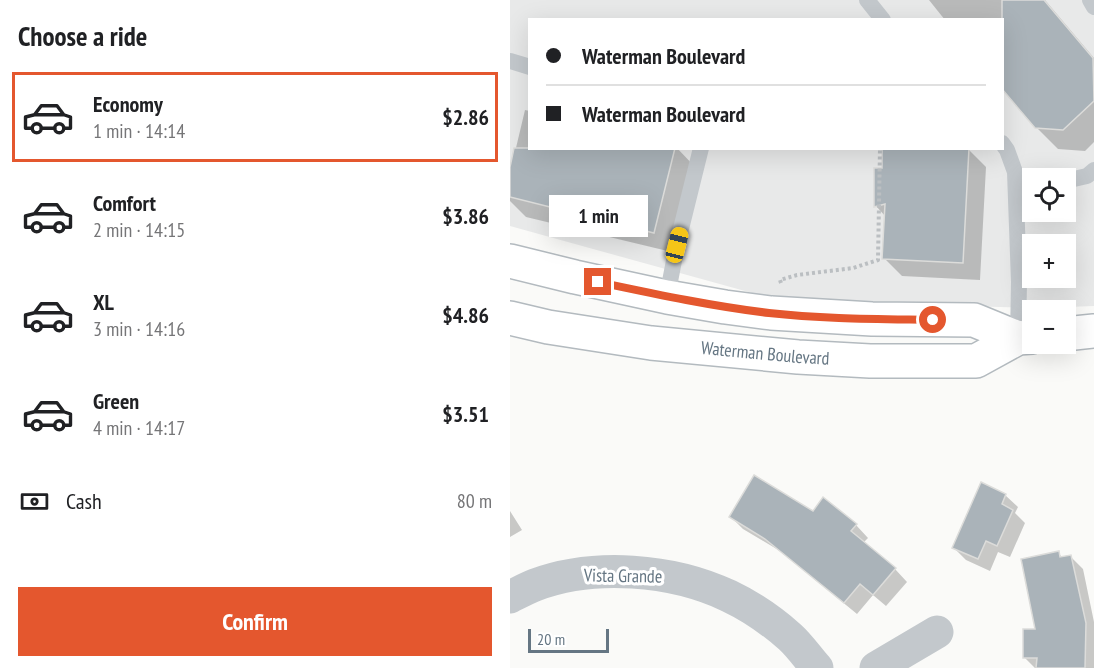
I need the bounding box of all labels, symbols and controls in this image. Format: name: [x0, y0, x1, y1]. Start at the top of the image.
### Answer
text: Choose a ride: [18, 19, 147, 53]
text: Waterman Boulevard: [582, 42, 745, 70]
icon: car: [21, 90, 75, 144]
text: Economy: [93, 90, 163, 118]
text: Waterman Boulevard: [582, 100, 745, 128]
text: $2.86: [442, 103, 489, 131]
text: 1 min · 14:14: [93, 118, 185, 144]
map controls: [1022, 168, 1076, 354]
button: locate: [1022, 168, 1076, 222]
icon: car: [21, 189, 75, 243]
text: Comfort: [93, 189, 156, 217]
callout: 1 min: [548, 195, 648, 237]
text: $3.86: [442, 202, 489, 230]
text: 1 min: [578, 203, 619, 229]
text: 2 min · 14:15: [93, 217, 185, 243]
car: [664, 225, 690, 265]
button: +: [1022, 234, 1076, 288]
route end: [584, 268, 611, 295]
icon: car: [21, 288, 75, 342]
text: XL: [93, 288, 114, 316]
button: −: [1022, 300, 1076, 354]
text: $4.86: [442, 301, 489, 329]
route start: [919, 306, 946, 333]
text: 3 min · 14:16: [93, 316, 185, 342]
street label: Waterman Boulevard: [700, 336, 830, 370]
icon: car: [21, 387, 75, 441]
text: Green: [93, 387, 139, 415]
text: $3.51: [442, 400, 489, 428]
text: 4 min · 14:17: [93, 415, 185, 441]
icon: cash: [18, 485, 51, 518]
text: Cash: [66, 487, 102, 515]
text: 80 m: [457, 488, 492, 514]
street label: Vista Grande: [583, 563, 662, 588]
button: Confirm: [18, 587, 492, 656]
scale bar: [528, 626, 609, 654]
text: 20 m: [537, 629, 565, 649]

